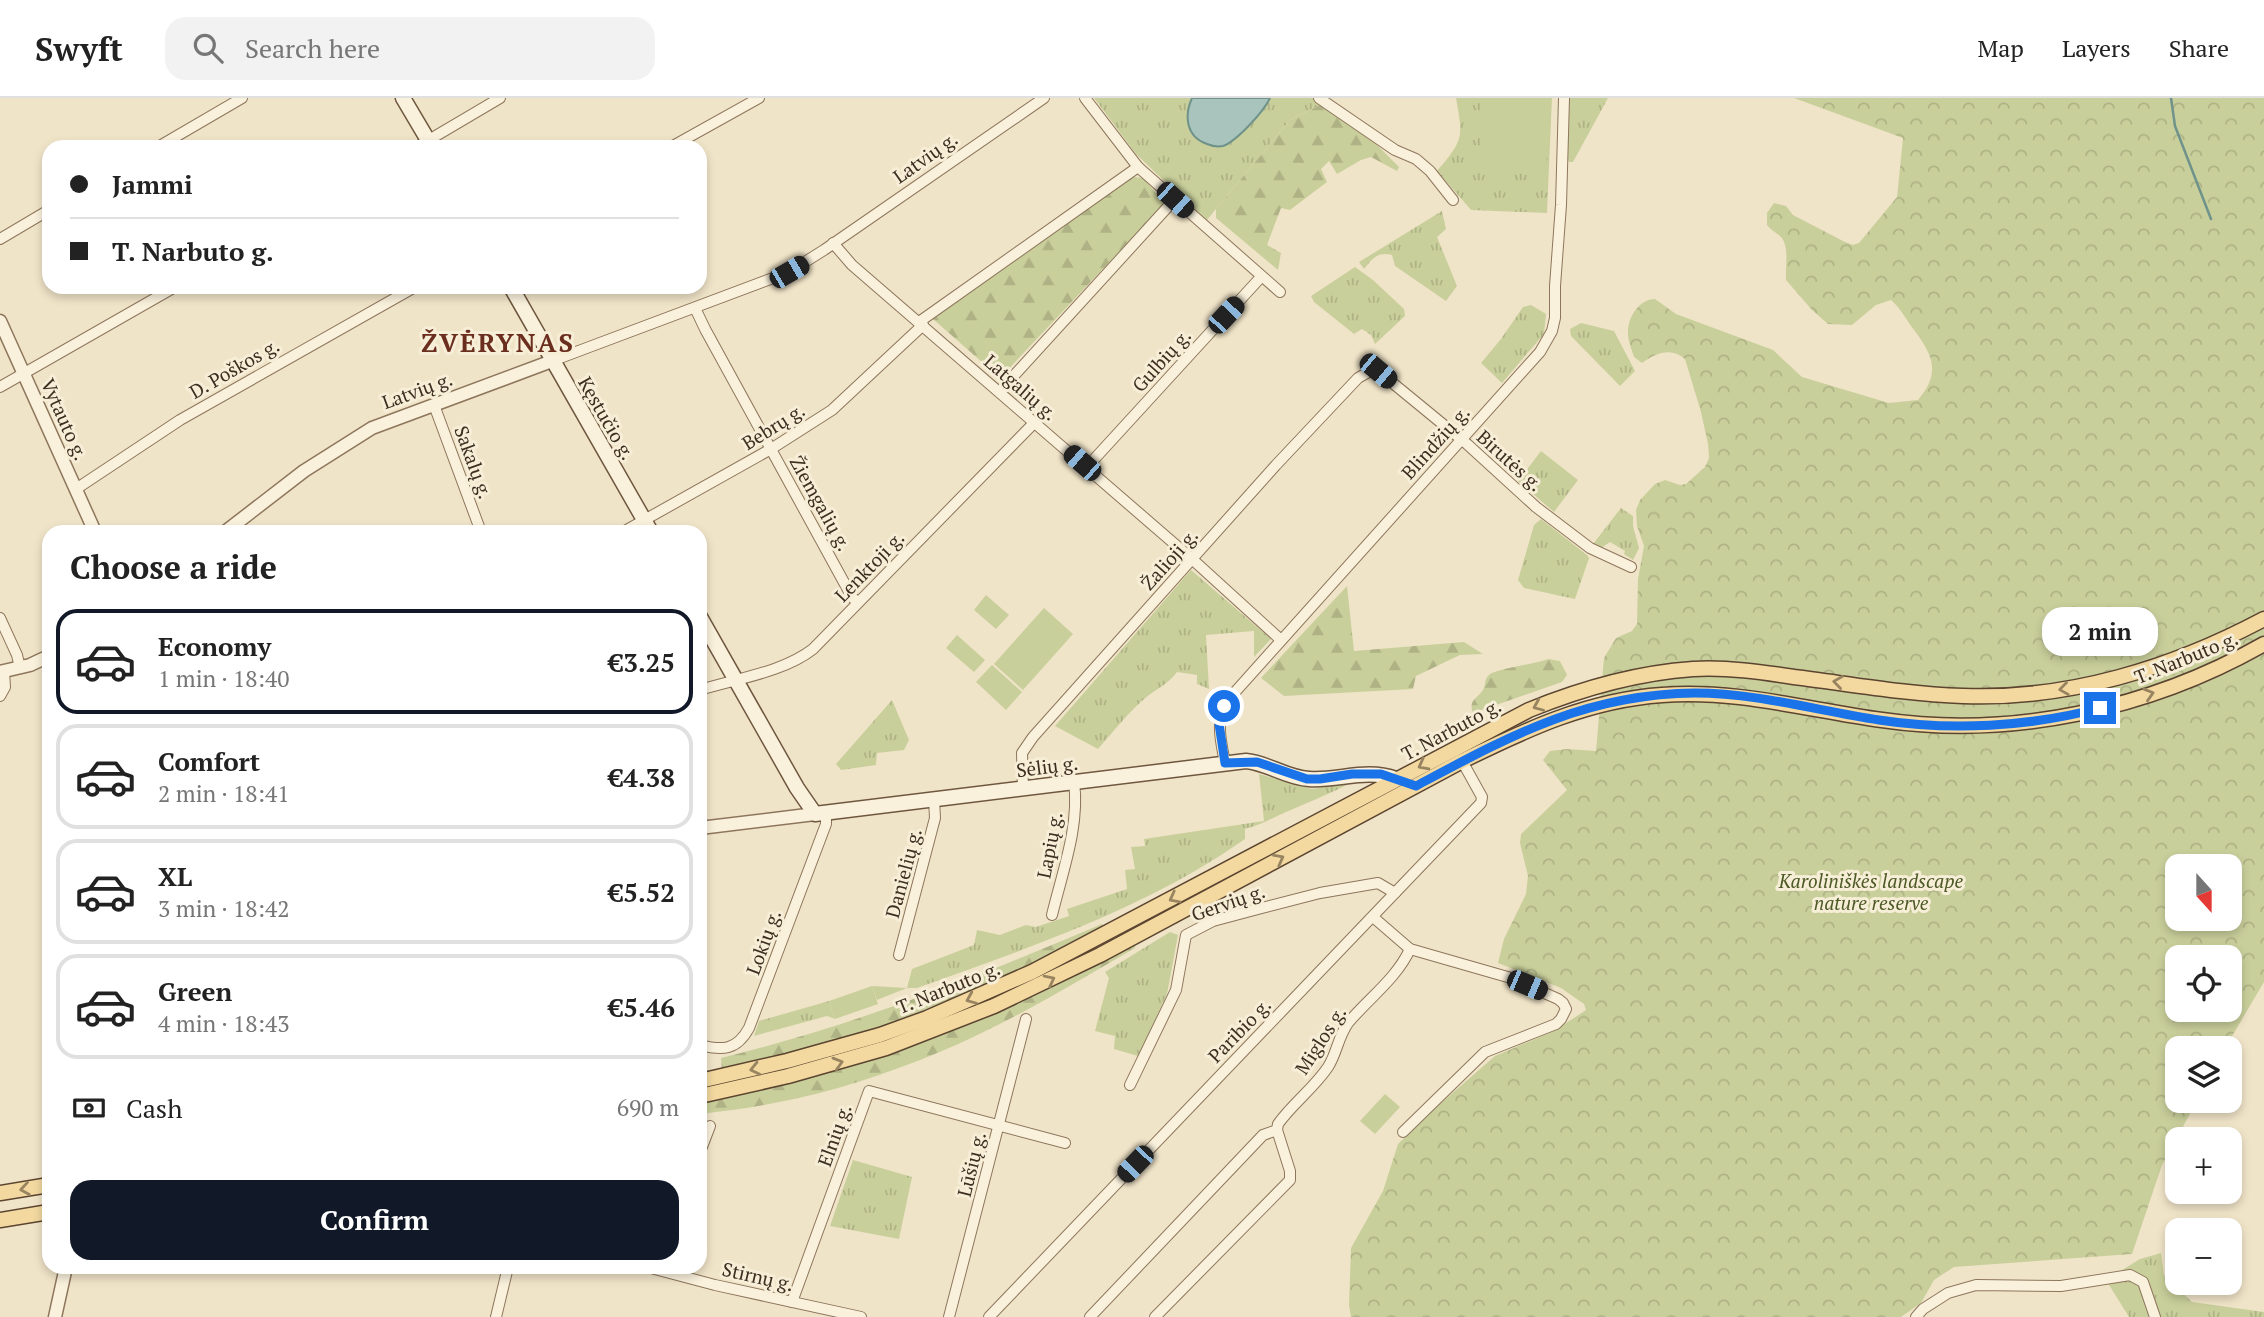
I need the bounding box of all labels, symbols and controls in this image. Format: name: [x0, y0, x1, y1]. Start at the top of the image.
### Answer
search box: [165, 17, 655, 80]
text: Swyft: [35, 27, 123, 70]
icon: search: [189, 29, 227, 67]
text: Search here: [245, 31, 380, 65]
text: Map: [1977, 32, 2024, 64]
text: Layers: [2062, 32, 2131, 64]
text: Share: [2169, 32, 2229, 64]
street label: Latvių g.: [888, 126, 962, 188]
text: Jammi: [112, 167, 193, 201]
car: [1153, 178, 1198, 222]
text: T. Narbuto g.: [112, 234, 274, 268]
car: [766, 252, 813, 292]
car: [1204, 292, 1249, 338]
street label: Gulbių g.: [1126, 323, 1196, 397]
district label: ŽVĖRYNAS: [421, 325, 575, 359]
street label: D. Poškos g.: [185, 332, 283, 404]
street label: Latgalių g.: [979, 348, 1063, 426]
car: [1356, 349, 1401, 393]
street label: Latvių g.: [378, 366, 456, 414]
street label: Kęstučio g.: [573, 372, 641, 464]
street label: Vytauto g.: [36, 374, 94, 464]
street label: Bebrų g.: [737, 397, 809, 455]
street label: Blindžių g.: [1395, 400, 1475, 484]
street label: Sakalų g.: [449, 422, 499, 502]
street label: Birutės g.: [1472, 424, 1548, 496]
car: [1060, 441, 1105, 485]
street label: Žiemgalių g.: [785, 451, 857, 555]
street label: Žalioji g.: [1135, 523, 1203, 595]
street label: Lenktoji g.: [829, 525, 909, 607]
text: Choose a ride: [70, 546, 277, 588]
callout: 2 min: [2042, 606, 2158, 656]
text: 2 min: [2069, 616, 2131, 647]
street label: T. Narbuto g.: [2131, 625, 2241, 689]
text: Economy: [158, 629, 271, 663]
icon: car: [74, 630, 137, 693]
text: €3.25: [609, 645, 675, 679]
text: 1 min · 18:40: [158, 663, 290, 694]
one-way arrow: [1832, 675, 1844, 690]
one-way arrow: [2058, 681, 2070, 696]
one-way arrow: [2143, 688, 2155, 703]
route start: [1208, 690, 1240, 722]
street label: T. Narbuto g.: [1397, 692, 1505, 766]
route end: [2084, 692, 2116, 724]
one-way arrow: [1532, 698, 1545, 712]
text: Comfort: [158, 744, 260, 778]
icon: car: [74, 745, 137, 808]
street label: Sėlių g.: [1015, 750, 1079, 782]
one-way arrow: [1418, 756, 1430, 770]
text: €4.38: [609, 760, 675, 794]
text: 2 min · 18:41: [158, 778, 290, 809]
street label: Lapių g.: [1030, 810, 1068, 880]
street label: Danielių g.: [879, 825, 927, 921]
one-way arrow: [1272, 854, 1284, 867]
north arrow: [2165, 854, 2242, 931]
map controls: [2165, 854, 2242, 1295]
text: XL: [158, 859, 192, 893]
icon: car: [74, 860, 137, 923]
park label: Karoliniškės landscape nature reserve: [1778, 868, 1964, 915]
text: €5.52: [609, 875, 675, 909]
street label: Gervių g.: [1188, 878, 1268, 926]
one-way arrow: [1169, 890, 1181, 903]
text: 3 min · 18:42: [158, 893, 290, 924]
street label: Lokių g.: [740, 906, 786, 978]
button: locate: [2165, 945, 2242, 1022]
street label: T. Narbuto g.: [893, 955, 1003, 1019]
car: [1504, 967, 1551, 1003]
text: Green: [158, 974, 232, 1008]
icon: car: [74, 975, 137, 1038]
one-way arrow: [1042, 975, 1055, 989]
text: €5.46: [609, 990, 675, 1024]
one-way arrow: [965, 991, 978, 1005]
street label: Paribio g.: [1202, 992, 1276, 1068]
street label: Miglos g.: [1289, 1001, 1351, 1079]
text: 4 min · 18:43: [158, 1008, 290, 1039]
button: layers: [2165, 1036, 2242, 1113]
one-way arrow: [832, 1056, 844, 1071]
one-way arrow: [749, 1061, 761, 1075]
icon: cash: [70, 1089, 108, 1127]
text: Cash: [126, 1091, 182, 1125]
text: 690 m: [617, 1092, 679, 1123]
street label: Elnių g.: [811, 1100, 857, 1170]
button: +: [2165, 1127, 2242, 1204]
street label: Lūšių g.: [951, 1129, 991, 1199]
car: [1113, 1142, 1158, 1186]
button: Confirm: [70, 1180, 679, 1260]
one-way arrow: [19, 1181, 30, 1196]
button: −: [2165, 1218, 2242, 1295]
street label: Stirnų g.: [720, 1256, 796, 1296]

